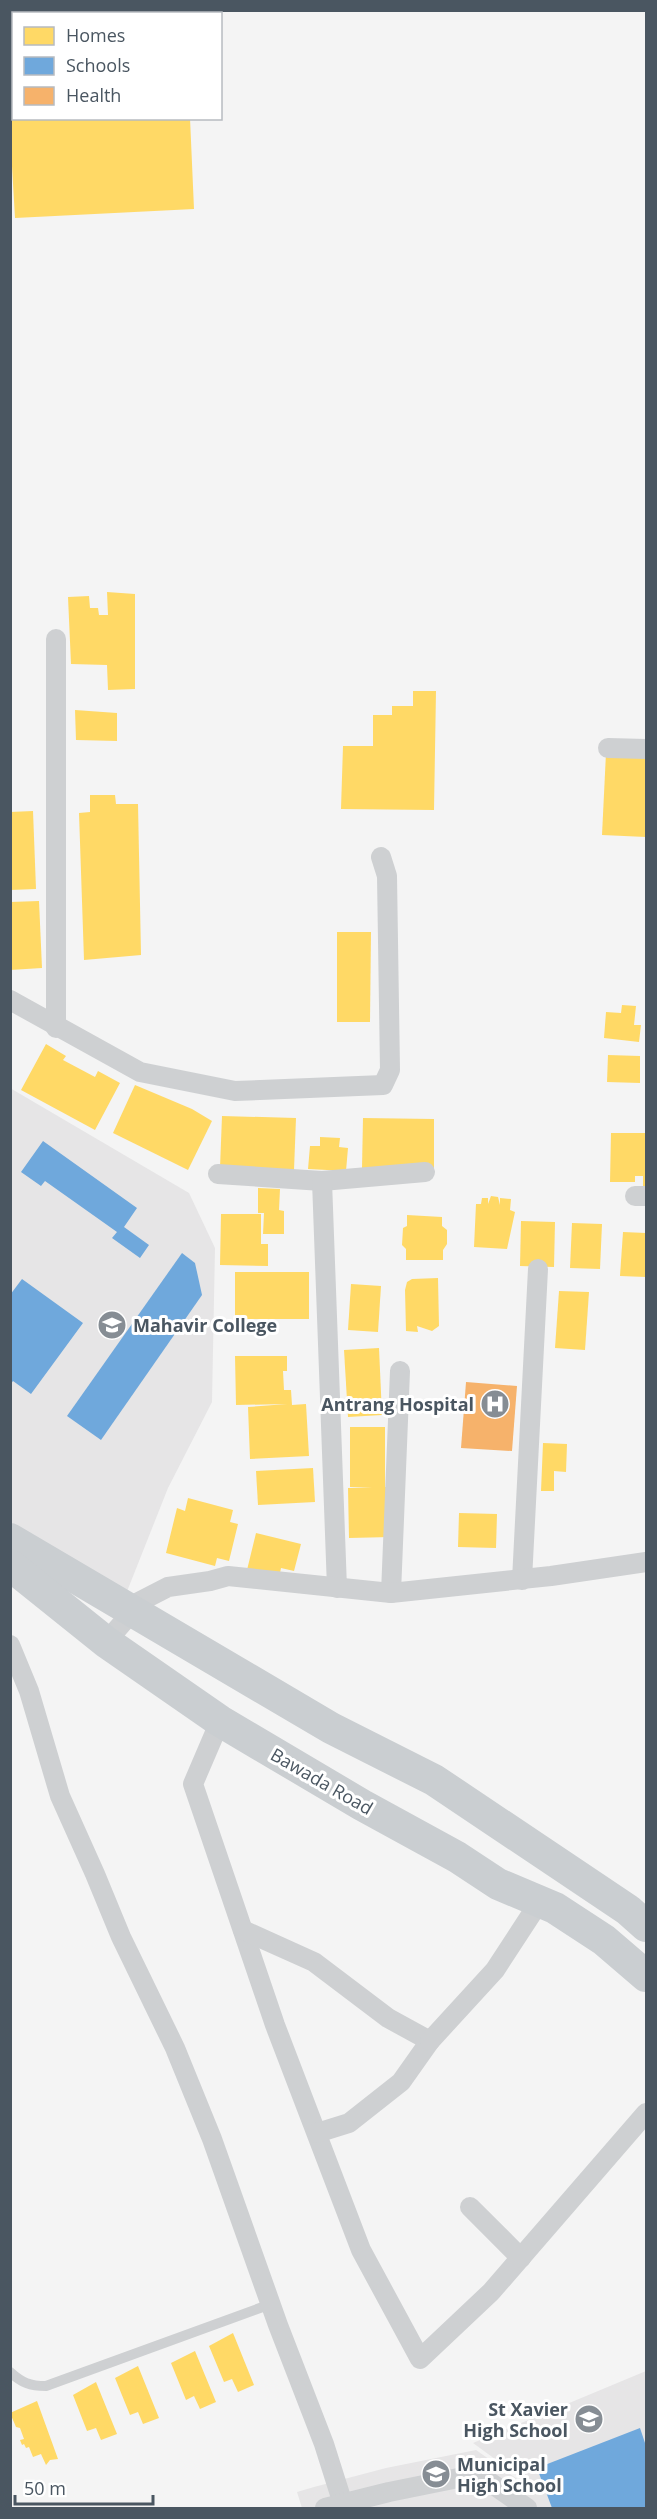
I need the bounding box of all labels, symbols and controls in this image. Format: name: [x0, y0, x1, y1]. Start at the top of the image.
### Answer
legend: [12, 12, 222, 120]
text: Homes: [66, 23, 125, 47]
text: Schools: [66, 53, 130, 77]
text: Health: [66, 83, 121, 107]
school or university icon: Mahavir College: [96, 1309, 128, 1341]
place label: Mahavir College: [133, 1313, 277, 1337]
hospital icon: Antrang Hospital: [479, 1388, 511, 1420]
place label: Antrang Hospital: [321, 1392, 474, 1416]
street label: Bawada Road: [267, 1742, 377, 1820]
place label: St Xavier High School: [463, 2397, 568, 2442]
school or university icon: St Xavier High School: [573, 2403, 605, 2435]
place label: Municipal High School: [457, 2452, 562, 2497]
school or university icon: Municipal High School: [420, 2458, 452, 2490]
scale bar: [15, 2468, 153, 2506]
text: 50 m: [24, 2476, 66, 2500]

